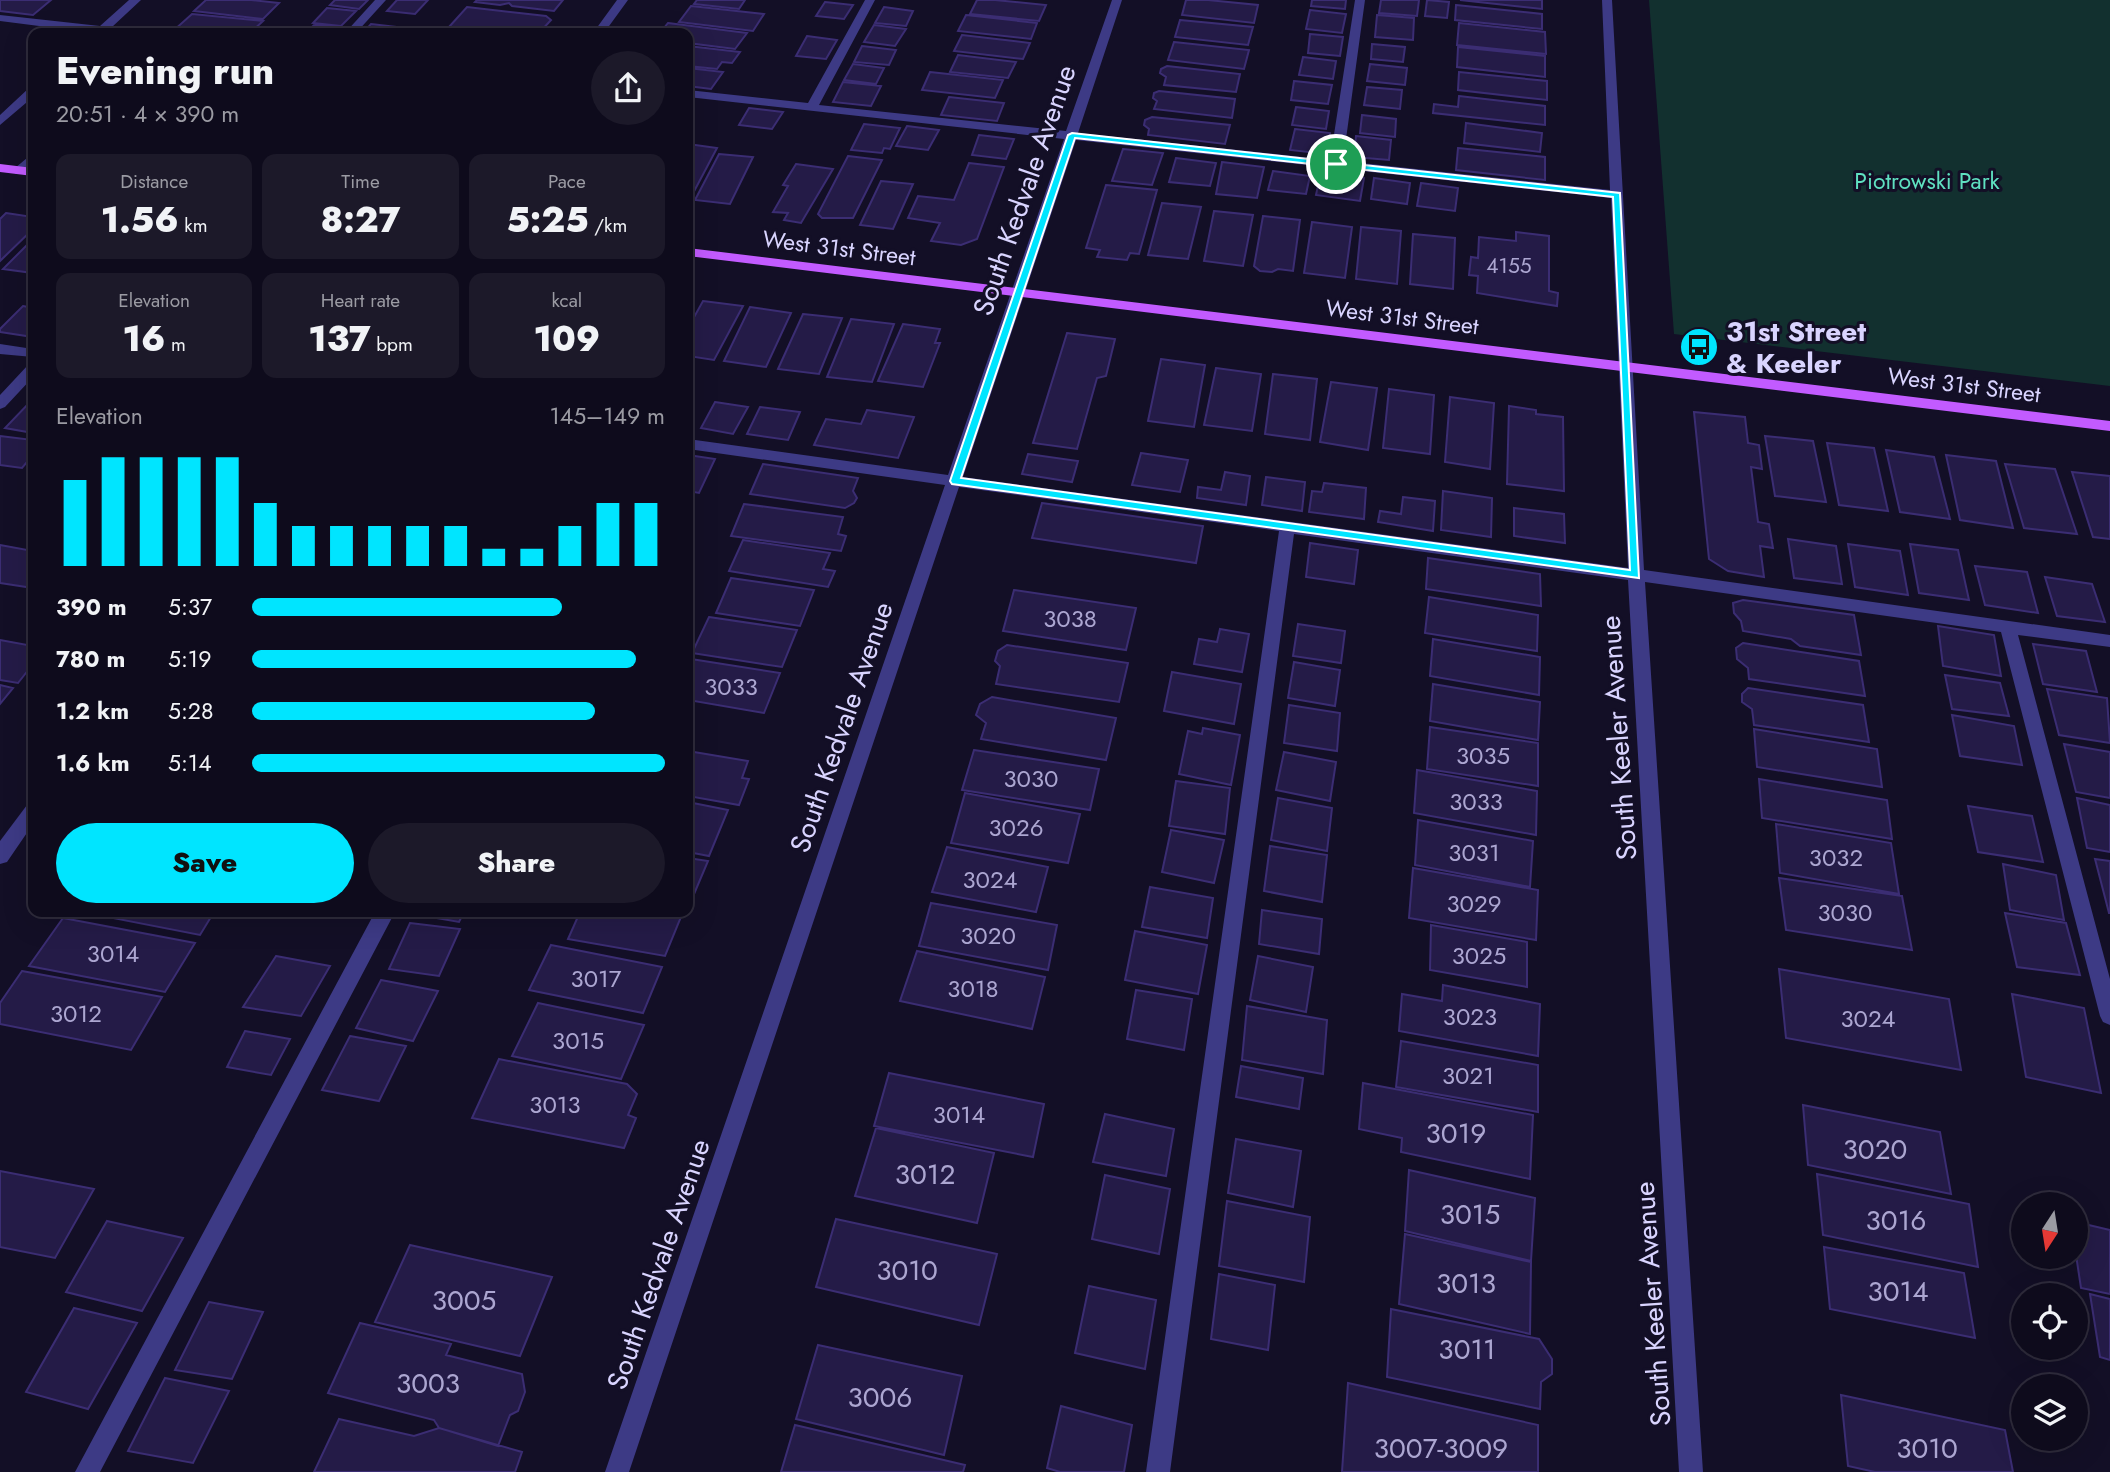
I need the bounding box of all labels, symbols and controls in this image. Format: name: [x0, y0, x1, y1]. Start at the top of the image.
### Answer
text: Evening run: [56, 43, 274, 98]
button: share: [591, 51, 665, 125]
street label: South Kedvale Avenue: [962, 59, 1087, 321]
text: 20:51 · 4 × 390 m: [56, 97, 239, 131]
pin: [1306, 134, 1366, 194]
icon: arrive: [1317, 145, 1355, 183]
park label: Piotrowski Park: [1854, 164, 2001, 198]
text: Distance: [120, 168, 188, 195]
text: Time: [341, 168, 380, 195]
text: Pace: [548, 168, 586, 195]
text: 1.56: [101, 195, 179, 245]
text: 8:27: [320, 195, 401, 245]
text: 5:25: [506, 195, 589, 245]
text: km: [179, 212, 208, 239]
text: /km: [589, 212, 627, 239]
street label: West 31st Street: [761, 222, 918, 274]
house number: 4155: [1486, 251, 1532, 281]
text: Elevation: [118, 287, 190, 314]
text: Heart rate: [321, 287, 400, 314]
text: kcal: [551, 287, 582, 314]
street label: West 31st Street: [1324, 291, 1481, 343]
place label: 31st Street & Keeler: [1726, 311, 1866, 384]
text: 16: [122, 314, 165, 364]
text: 137: [308, 314, 371, 364]
text: 109: [533, 314, 600, 364]
bus stop icon: 31st Street & Keeler: [1678, 326, 1720, 368]
text: m: [165, 331, 186, 358]
text: bpm: [371, 331, 413, 358]
street label: West 31st Street: [1886, 359, 2043, 411]
text: Elevation: [56, 399, 143, 433]
text: 145–149 m: [549, 399, 665, 433]
text: 390 m: [56, 590, 127, 624]
text: 5:37: [168, 590, 212, 624]
street label: South Kedvale Avenue: [779, 596, 904, 858]
house number: 3038: [1043, 601, 1097, 636]
street label: South Keeler Avenue: [1590, 614, 1647, 862]
text: 780 m: [56, 642, 125, 676]
text: 5:19: [168, 642, 211, 676]
house number: 3033: [704, 669, 758, 704]
text: 1.2 km: [56, 694, 129, 728]
text: 5:28: [168, 694, 214, 728]
house number: 3035: [1456, 738, 1510, 773]
text: 1.6 km: [56, 746, 130, 780]
text: 5:14: [168, 746, 212, 780]
house number: 3030: [1003, 761, 1059, 796]
house number: 3033: [1449, 784, 1503, 819]
house number: 3026: [989, 810, 1043, 845]
button: Save: [56, 823, 354, 903]
button: Share: [368, 823, 665, 903]
house number: 3031: [1448, 835, 1500, 870]
house number: 3032: [1809, 840, 1863, 875]
house number: 3024: [962, 862, 1018, 897]
house number: 3029: [1447, 886, 1501, 921]
house number: 3030: [1817, 895, 1873, 930]
house number: 3020: [960, 918, 1016, 953]
house number: 3014: [87, 936, 139, 971]
house number: 3025: [1452, 938, 1506, 973]
house number: 3017: [571, 961, 622, 996]
house number: 3018: [947, 971, 999, 1006]
house number: 3012: [50, 996, 102, 1031]
house number: 3023: [1443, 999, 1497, 1034]
house number: 3024: [1840, 1001, 1896, 1036]
house number: 3015: [552, 1023, 604, 1058]
house number: 3021: [1442, 1058, 1494, 1093]
house number: 3013: [529, 1087, 581, 1122]
house number: 3014: [933, 1097, 985, 1132]
house number: 3019: [1426, 1113, 1486, 1154]
house number: 3020: [1843, 1129, 1907, 1170]
street label: South Kedvale Avenue: [596, 1133, 721, 1395]
house number: 3012: [895, 1154, 955, 1195]
street label: South Keeler Avenue: [1624, 1180, 1681, 1428]
north arrow: [2011, 1192, 2088, 1269]
map controls: [2011, 1192, 2088, 1451]
house number: 3015: [1440, 1194, 1500, 1235]
house number: 3016: [1866, 1200, 1926, 1241]
house number: 3010: [876, 1250, 938, 1291]
house number: 3013: [1436, 1263, 1496, 1304]
house number: 3014: [1867, 1271, 1929, 1312]
house number: 3005: [432, 1280, 496, 1321]
button: locate: [2011, 1283, 2088, 1360]
house number: 3011: [1438, 1329, 1496, 1370]
house number: 3003: [396, 1363, 460, 1404]
button: layers: [2011, 1374, 2088, 1451]
house number: 3006: [847, 1377, 913, 1418]
house number: 3007-3009: [1374, 1428, 1508, 1469]
house number: 3010: [1896, 1428, 1958, 1469]

